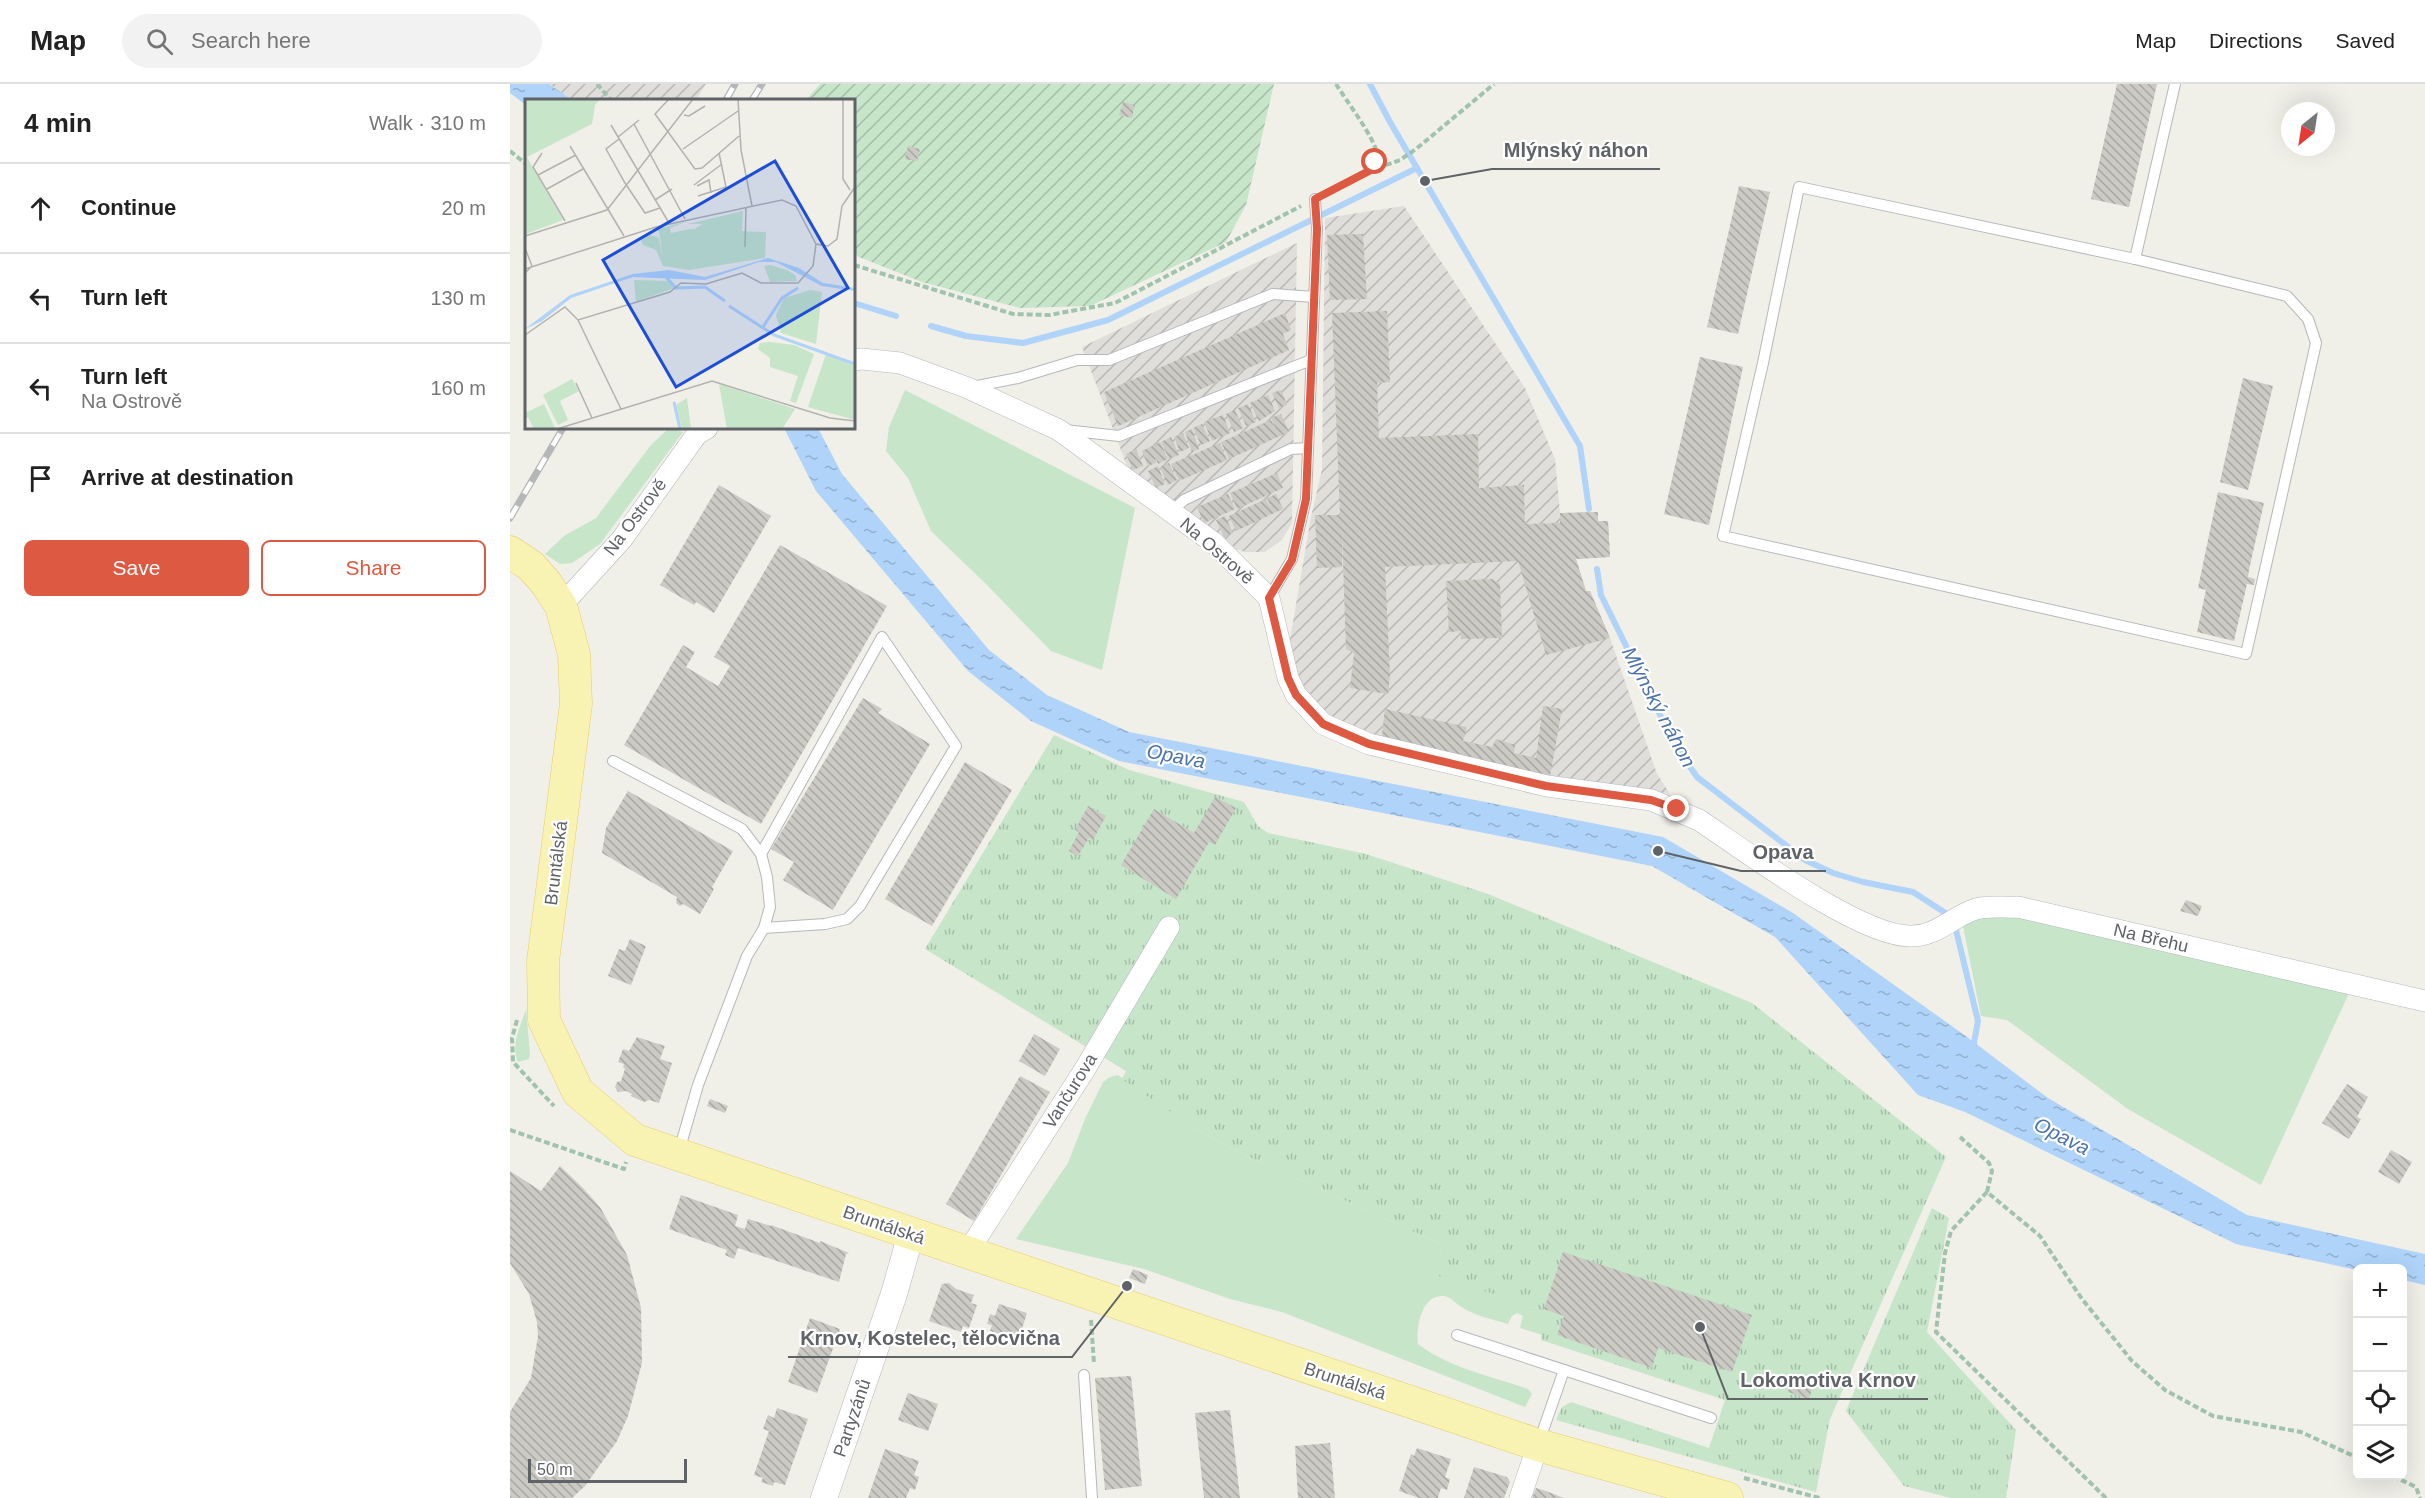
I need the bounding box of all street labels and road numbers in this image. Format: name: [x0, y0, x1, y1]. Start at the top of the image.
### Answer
street label: Na Ostrově: [600, 475, 670, 559]
street label: Na Ostrově: [1176, 514, 1258, 588]
street label: Bruntálská: [541, 819, 571, 906]
street label: Na Břehu: [2112, 920, 2190, 956]
street label: Vančurova: [1039, 1049, 1101, 1132]
street label: Bruntálská: [841, 1202, 928, 1249]
street label: Bruntálská: [1301, 1358, 1389, 1404]
street label: Partyzánů: [829, 1376, 875, 1460]

